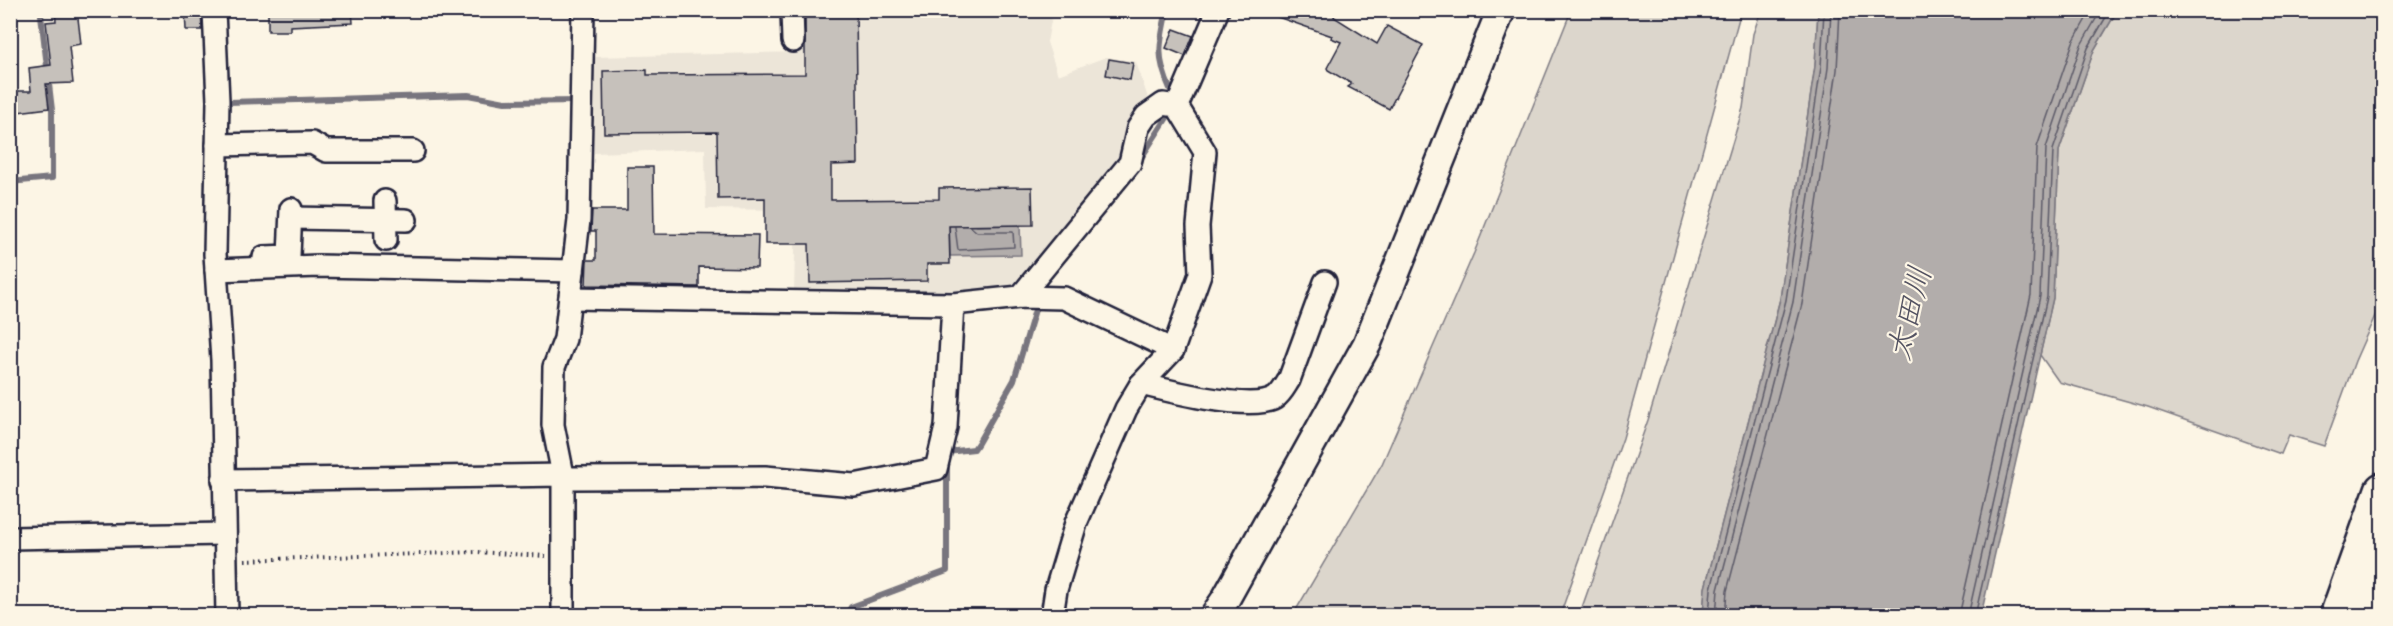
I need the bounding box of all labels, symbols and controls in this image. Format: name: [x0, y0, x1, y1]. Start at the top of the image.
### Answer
water label: 太田川: [1878, 262, 1941, 365]

